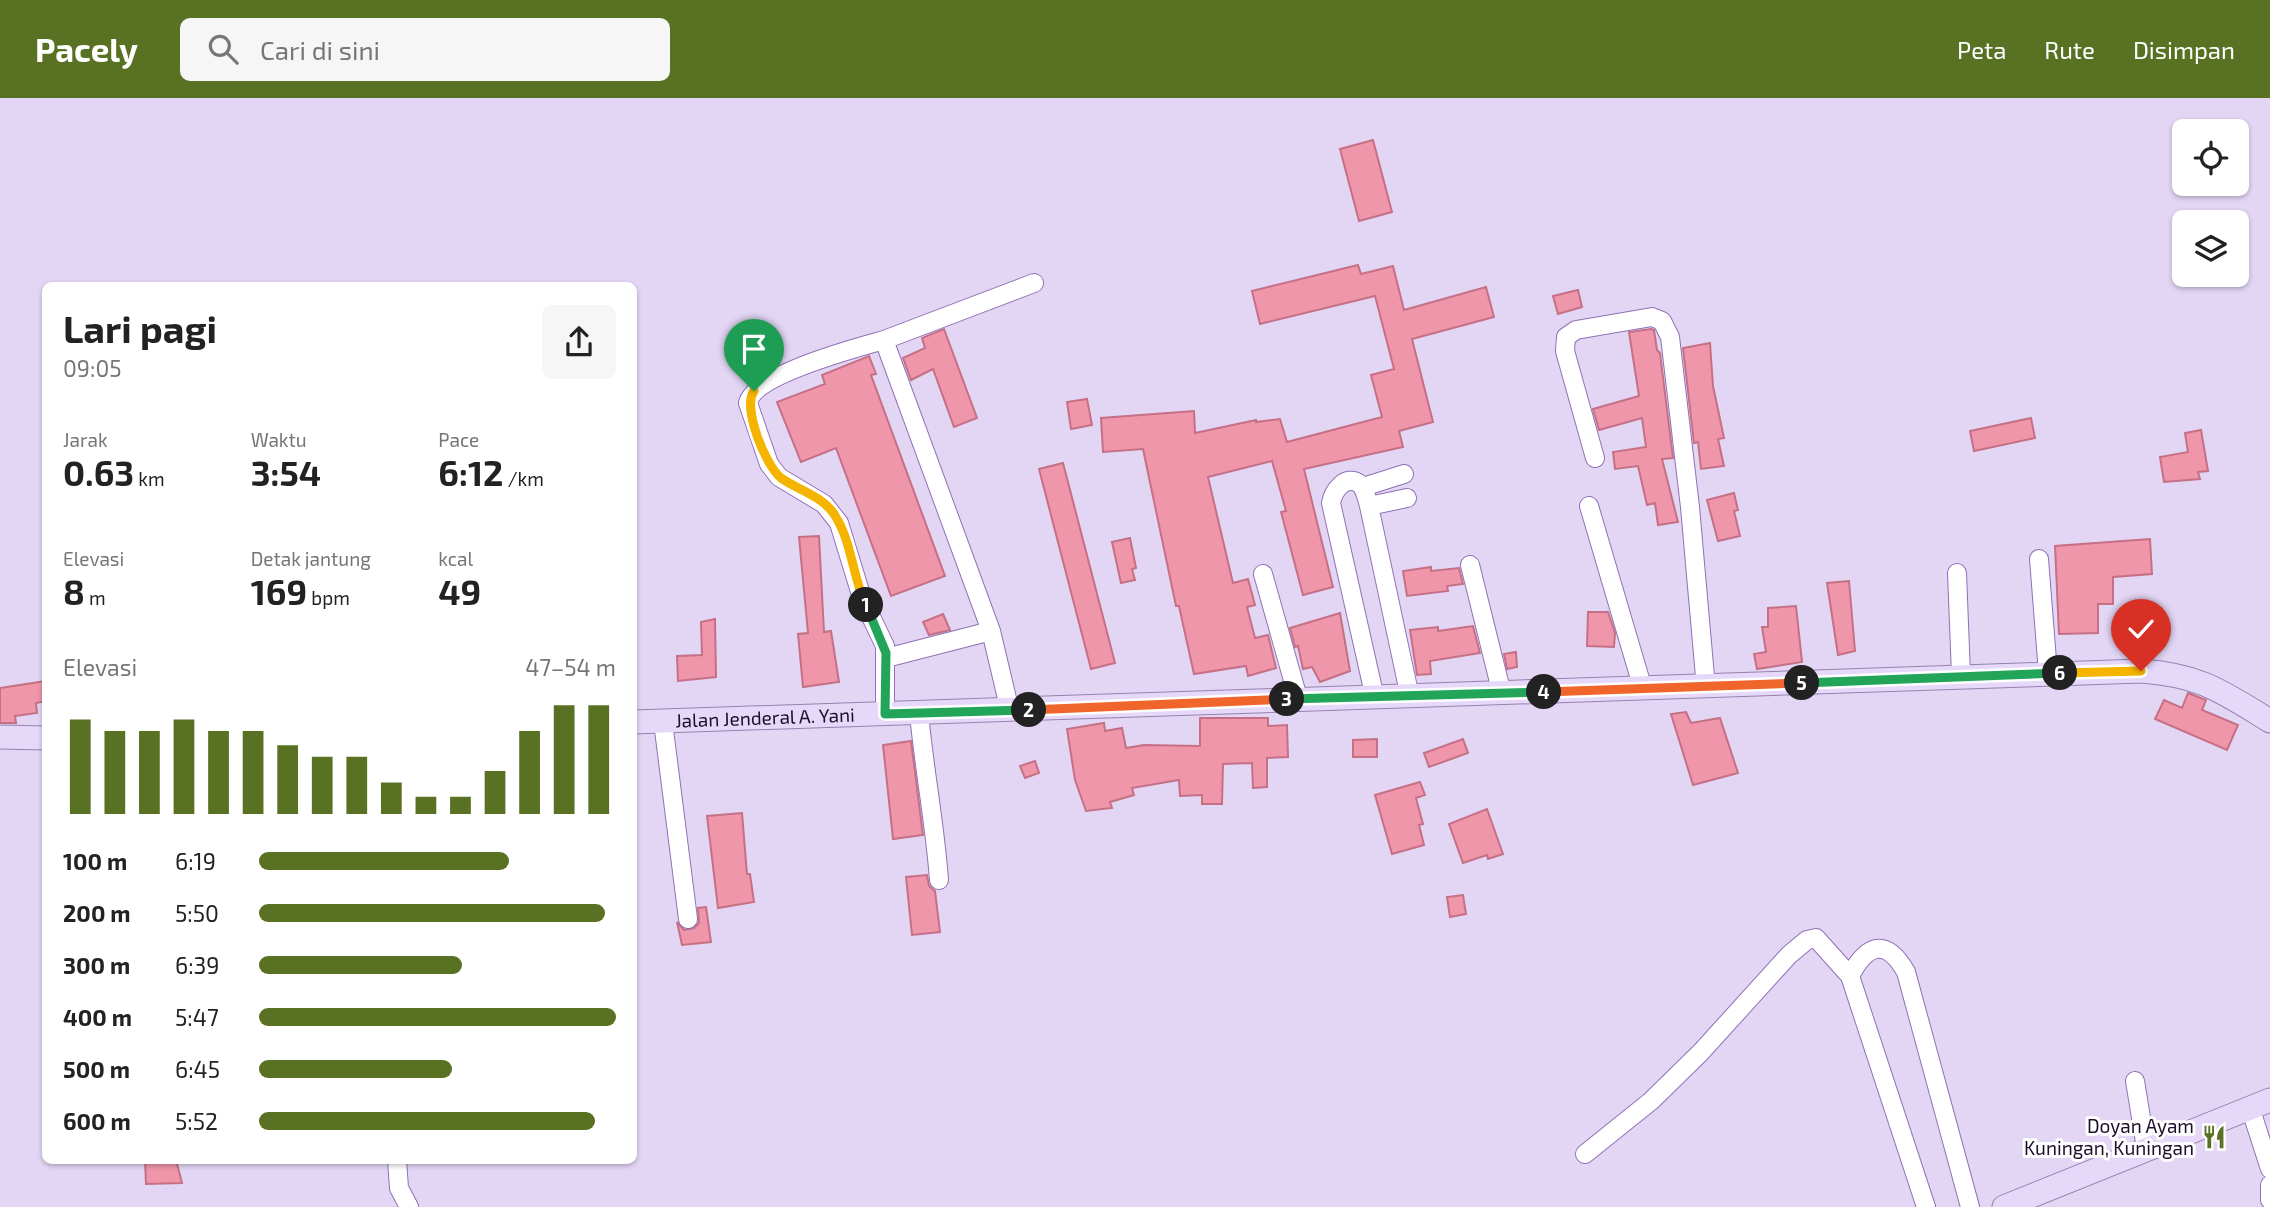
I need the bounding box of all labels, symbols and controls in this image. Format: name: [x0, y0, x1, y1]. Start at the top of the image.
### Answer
search box: [180, 18, 670, 81]
text: Pacely: [35, 29, 138, 69]
icon: search: [204, 30, 242, 68]
text: Cari di sini: [260, 34, 380, 65]
text: Peta: [1957, 35, 2006, 64]
text: Rute: [2044, 35, 2095, 64]
text: Disimpan: [2133, 35, 2235, 64]
map controls: [2172, 119, 2249, 287]
button: locate: [2172, 119, 2249, 196]
button: layers: [2172, 210, 2249, 287]
text: Lari pagi: [63, 305, 217, 351]
button: share: [542, 305, 616, 379]
pin: [724, 319, 784, 391]
icon: arrive: [735, 330, 773, 368]
text: 09:05: [63, 354, 122, 382]
text: Jarak: [63, 428, 108, 451]
text: Waktu: [251, 428, 307, 451]
text: Pace: [438, 428, 479, 451]
text: 0.63: [63, 451, 134, 493]
text: 3:54: [251, 451, 321, 493]
text: 6:12: [438, 451, 503, 493]
text: km: [134, 467, 165, 490]
text: /km: [503, 467, 544, 490]
text: Elevasi: [63, 547, 124, 570]
text: Detak jantung: [251, 547, 371, 570]
text: kcal: [438, 547, 473, 570]
text: 8: [63, 570, 85, 612]
text: 169: [251, 570, 307, 612]
text: 49: [438, 570, 481, 612]
text: m: [85, 586, 106, 609]
text: bpm: [307, 586, 350, 609]
pin: 1: [848, 588, 884, 622]
text: 1: [861, 593, 870, 616]
pin: [2111, 599, 2171, 671]
icon: check: [2122, 610, 2160, 648]
text: Elevasi: [63, 653, 137, 681]
text: 47–54 m: [525, 653, 616, 681]
pin: 6: [2042, 656, 2078, 690]
text: 6: [2054, 661, 2065, 684]
pin: 5: [1784, 666, 1820, 700]
text: 5: [1796, 671, 1807, 694]
pin: 4: [1526, 674, 1562, 710]
text: 4: [1537, 680, 1550, 703]
pin: 3: [1270, 682, 1304, 716]
text: 3: [1281, 687, 1292, 710]
pin: 2: [1012, 692, 1046, 728]
text: 2: [1023, 698, 1034, 721]
street label: Jalan Jenderal A. Yani: [675, 703, 855, 732]
text: 100 m: [63, 847, 127, 875]
text: 6:19: [175, 847, 216, 875]
text: 200 m: [63, 899, 131, 927]
text: 5:50: [175, 899, 219, 927]
text: 300 m: [63, 951, 130, 979]
text: 6:39: [175, 951, 220, 979]
text: 400 m: [63, 1003, 132, 1031]
text: 5:47: [175, 1003, 219, 1031]
text: 500 m: [63, 1055, 130, 1083]
text: 6:45: [175, 1055, 220, 1083]
text: 600 m: [63, 1107, 131, 1135]
text: 5:52: [175, 1107, 218, 1135]
place label: Doyan Ayam Kuningan, Kuningan: [2024, 1114, 2194, 1159]
restaurant icon: Doyan Ayam Kuningan, Kuningan: [2200, 1123, 2228, 1151]

